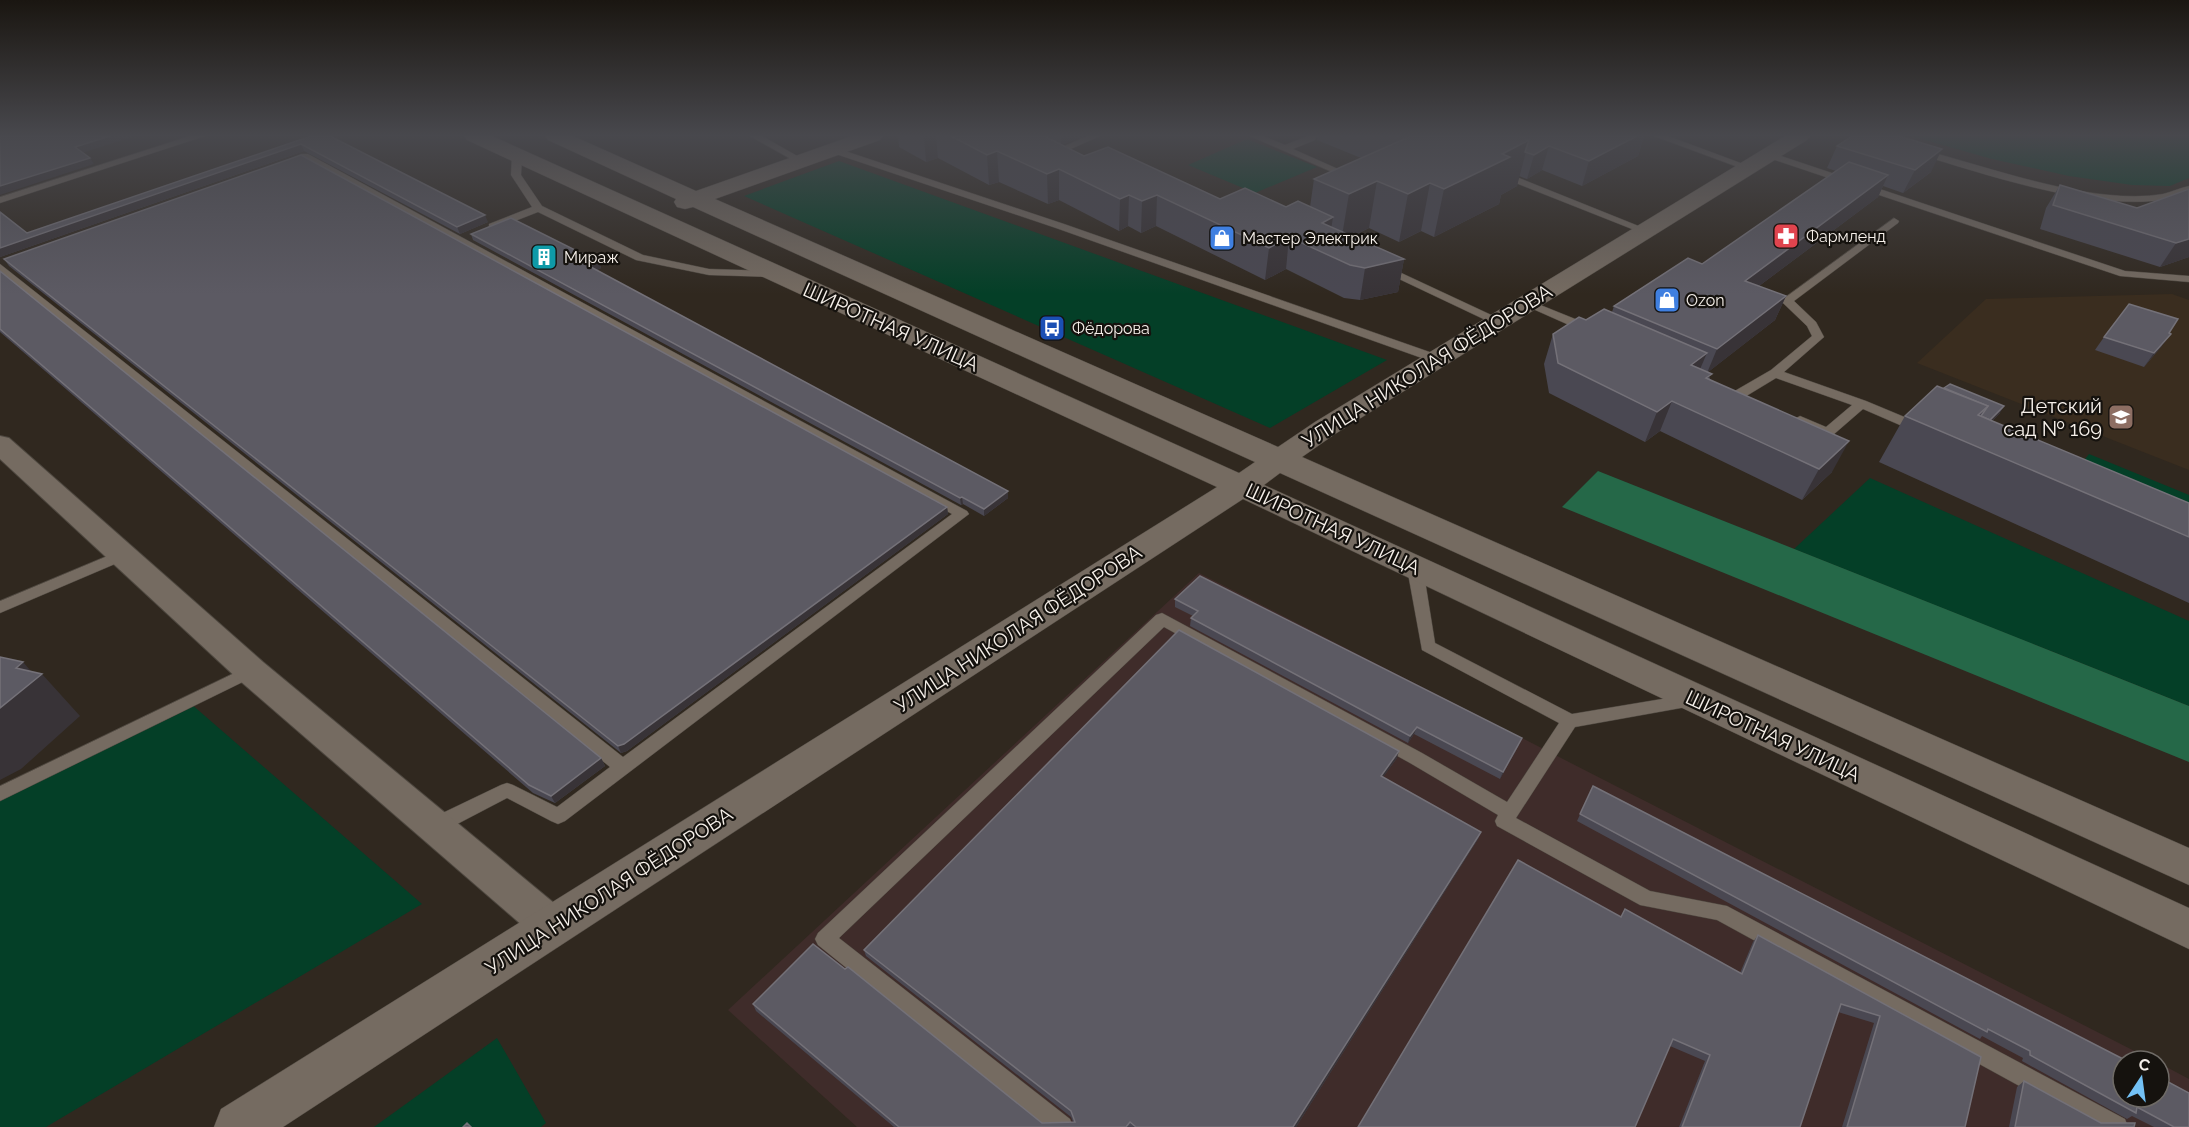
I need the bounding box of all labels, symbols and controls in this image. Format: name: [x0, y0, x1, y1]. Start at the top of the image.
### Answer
pharmacy icon: Фармленд: [1771, 221, 1801, 251]
shop icon: Мастер Электрик: [1207, 223, 1237, 253]
place label: Фармленд: [1806, 227, 1886, 246]
place label: Мастер Электрик: [1242, 229, 1378, 248]
building icon: Мираж: [529, 242, 559, 272]
place label: Мираж: [564, 248, 619, 267]
street label: ШИРОТНАЯ УЛИЦА: [799, 277, 983, 377]
street label: УЛИЦА НИКОЛАЯ ФЁДОРОВА: [1298, 279, 1557, 453]
shop icon: Ozon: [1652, 285, 1682, 315]
place label: Ozon: [1686, 291, 1725, 310]
bus stop icon: Фёдорова: [1037, 313, 1067, 343]
place label: Фёдорова: [1072, 319, 1150, 338]
place label: Детский сад № 169: [2003, 394, 2102, 441]
school or university icon: Детский сад № 169: [2106, 402, 2136, 432]
street label: ШИРОТНАЯ УЛИЦА: [1242, 478, 1424, 580]
street label: УЛИЦА НИКОЛАЯ ФЁДОРОВА: [890, 540, 1146, 718]
street label: ШИРОТНАЯ УЛИЦА: [1682, 685, 1864, 787]
street label: УЛИЦА НИКОЛАЯ ФЁДОРОВА: [481, 802, 737, 980]
north arrow: [2111, 1049, 2171, 1109]
text: С: [2137, 1054, 2152, 1075]

